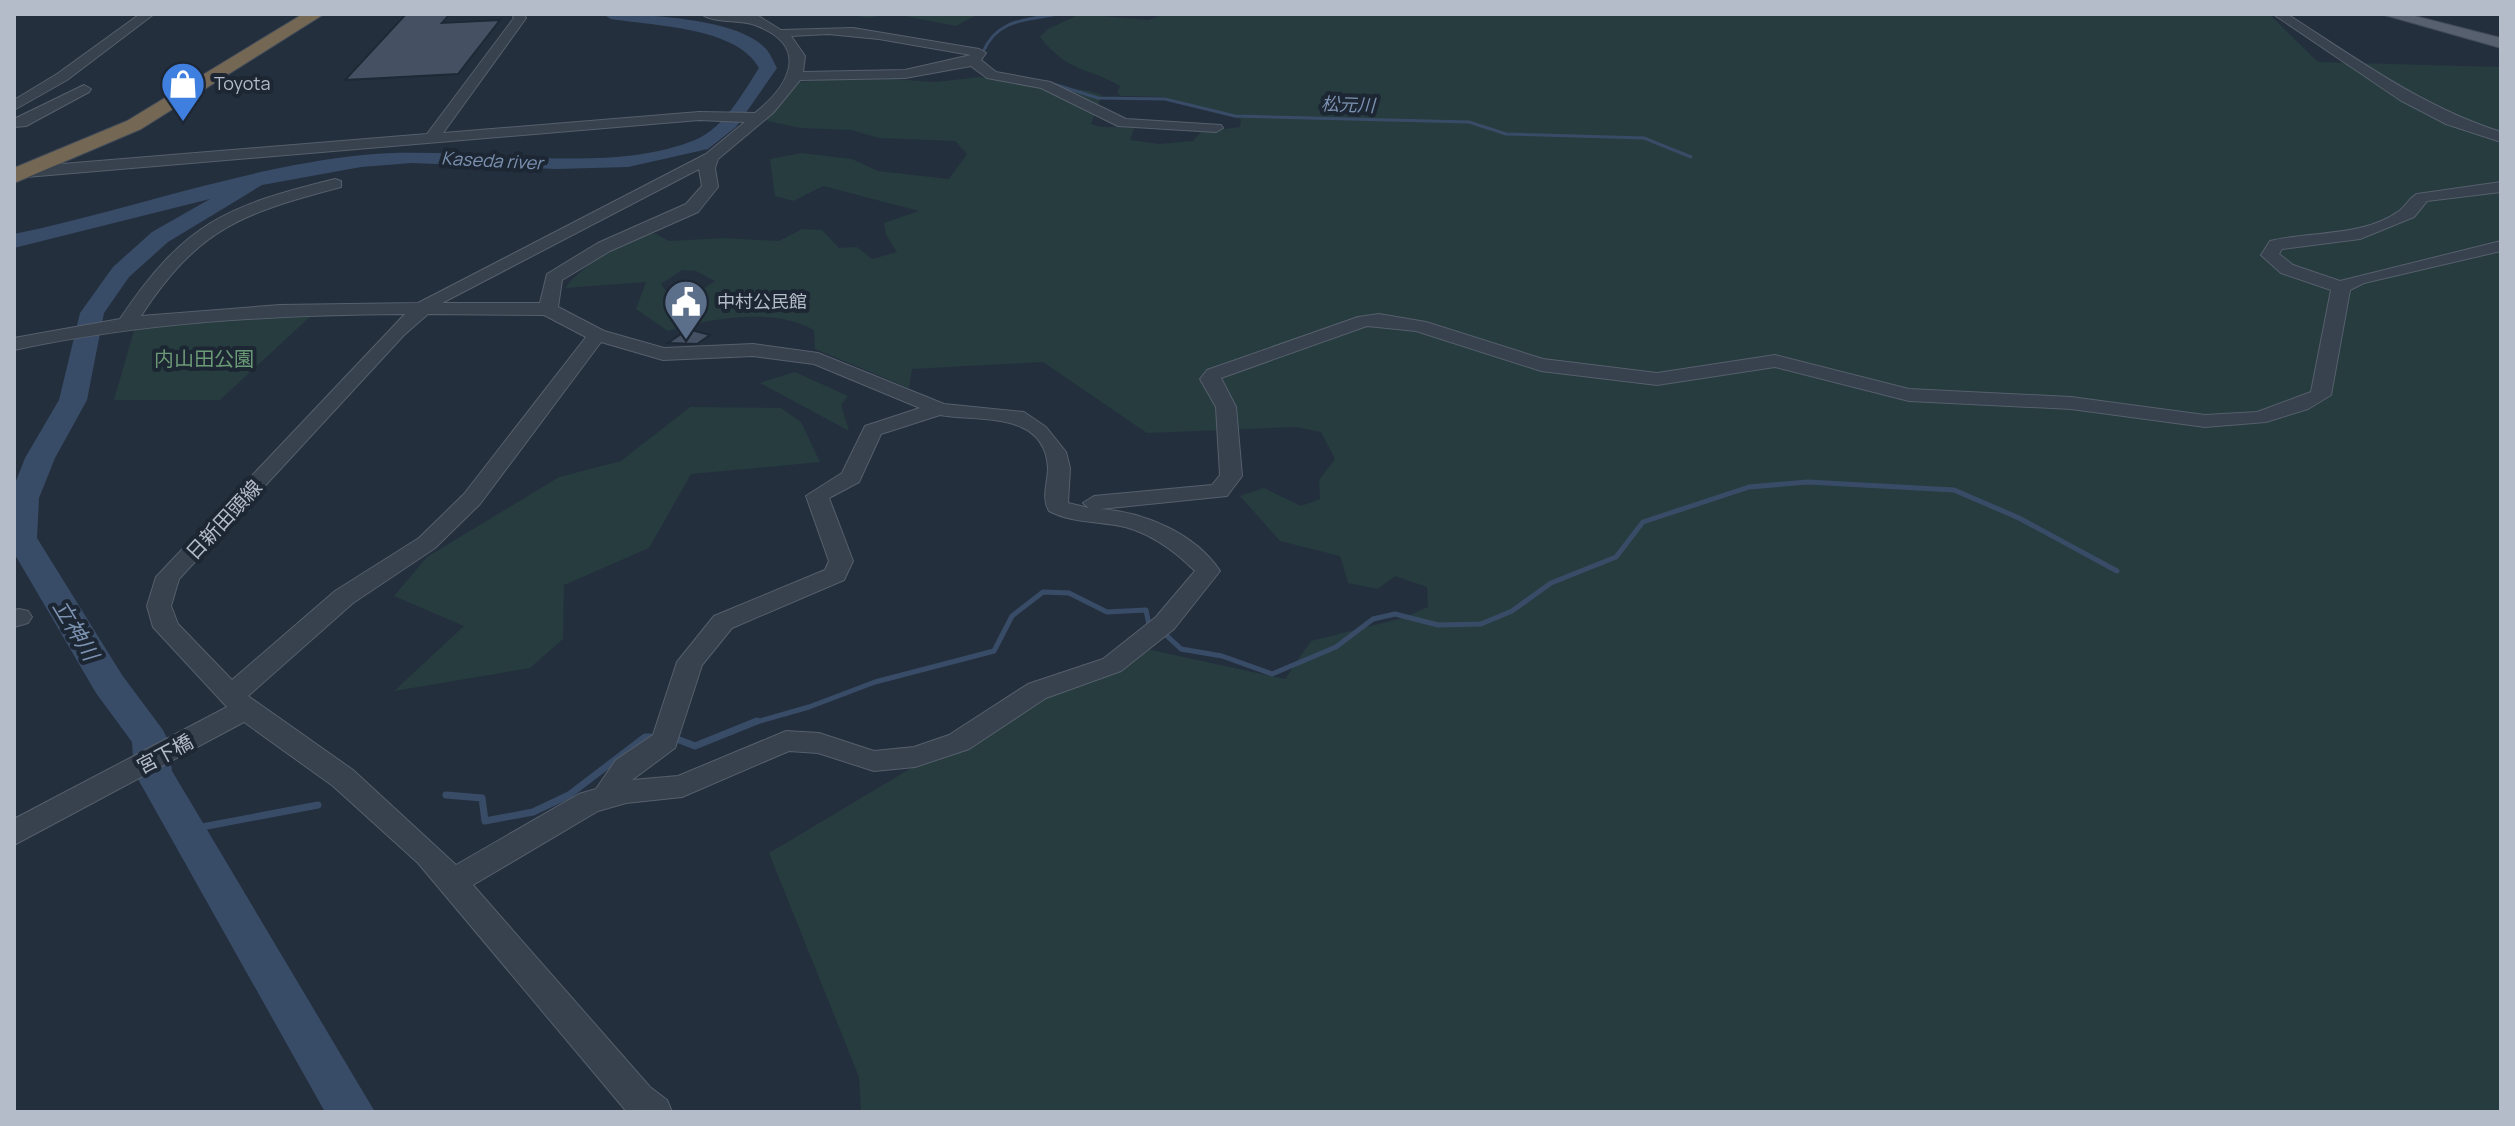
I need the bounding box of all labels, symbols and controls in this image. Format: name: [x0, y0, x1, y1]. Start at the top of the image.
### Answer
shop icon: Toyota: [159, 60, 207, 123]
place label: Toyota: [214, 71, 271, 95]
water label: 松元川: [1321, 91, 1377, 117]
water label: Kaseda river: [441, 145, 546, 175]
public building icon: 中村公民館: [662, 278, 710, 341]
place label: 中村公民館: [717, 289, 807, 313]
park label: 内山田公園: [154, 345, 254, 372]
street label: 日新田頭線: [180, 474, 268, 565]
water label: 立神川: [46, 594, 107, 668]
street label: 宮下橋: [132, 728, 198, 780]

